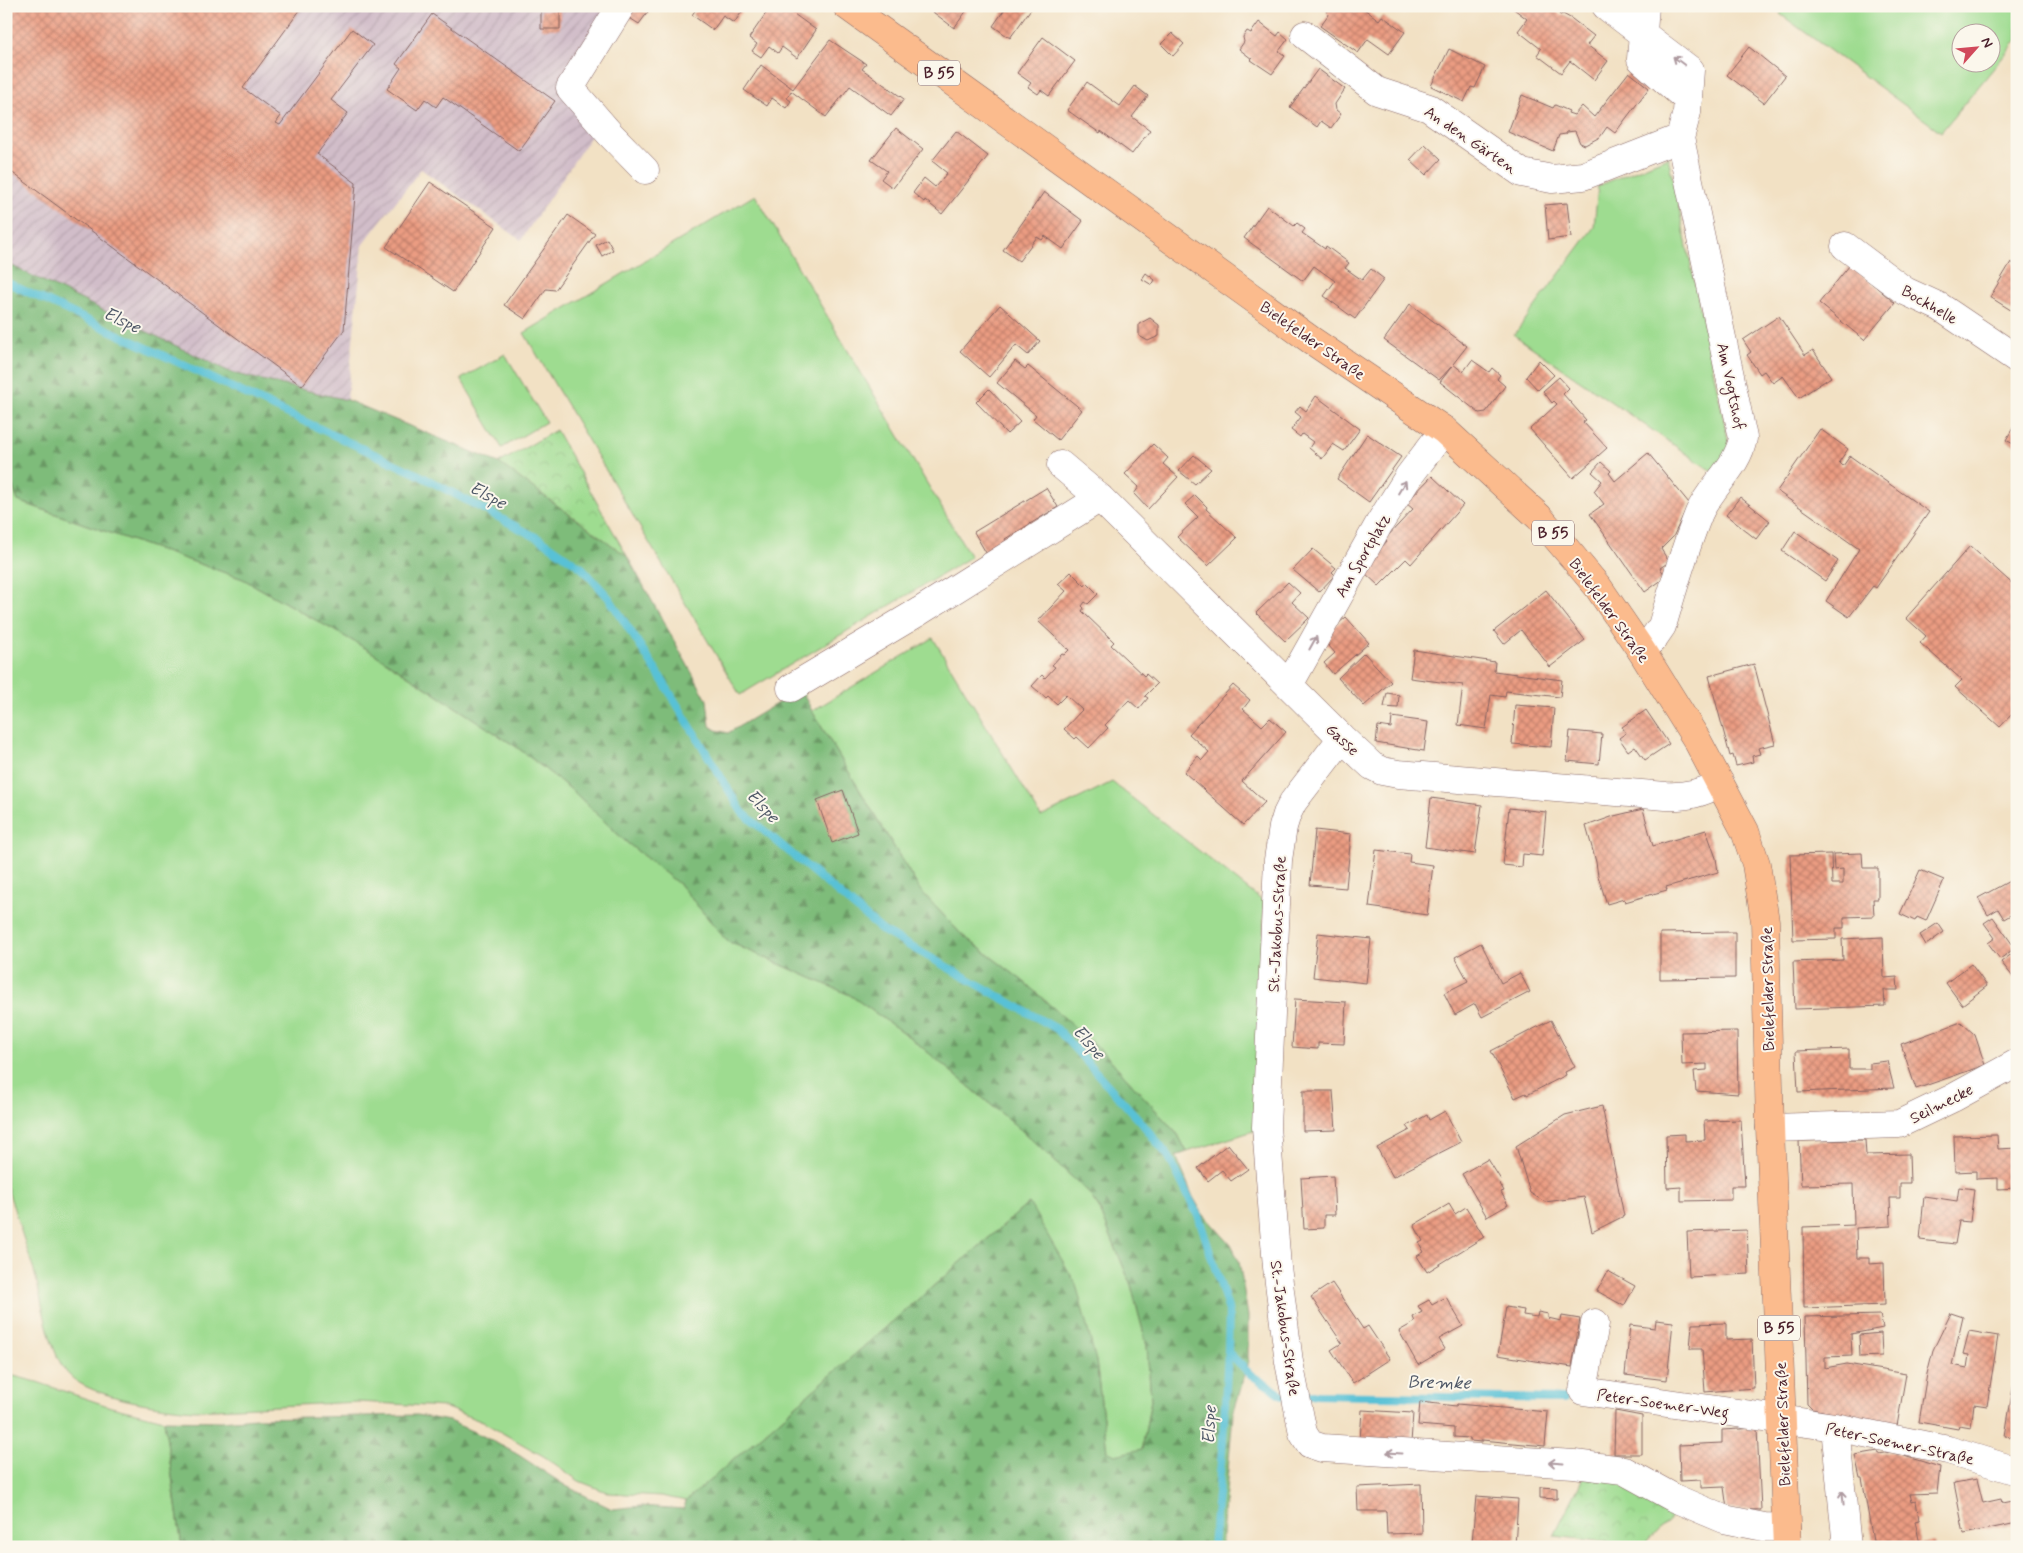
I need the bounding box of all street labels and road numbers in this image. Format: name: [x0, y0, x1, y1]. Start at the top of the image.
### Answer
road number: B 55: [918, 60, 960, 86]
street label: An den Gärten: [1420, 102, 1521, 179]
street label: Bockhelle: [1897, 281, 1962, 330]
street label: Bielefelder Straße: [1255, 297, 1369, 386]
street label: Am Vogtshof: [1710, 341, 1750, 432]
street label: Am Sportplatz: [1331, 510, 1396, 601]
road number: B 55: [1532, 520, 1574, 546]
street label: Bielefelder Straße: [1564, 554, 1654, 667]
street label: Gasse: [1321, 719, 1363, 761]
street label: St.-Jakobus-Straße: [1263, 855, 1292, 993]
street label: Bielefelder Straße: [1757, 927, 1780, 1051]
street label: Seilmecke: [1906, 1079, 1977, 1129]
street label: St.-Jakobus-Straße: [1265, 1259, 1304, 1397]
road number: B 55: [1758, 1316, 1800, 1340]
street label: Bielefelder Straße: [1771, 1361, 1796, 1486]
street label: Peter-Soemer-Weg: [1595, 1385, 1730, 1425]
street label: Peter-Soemer-Straße: [1824, 1418, 1976, 1470]

